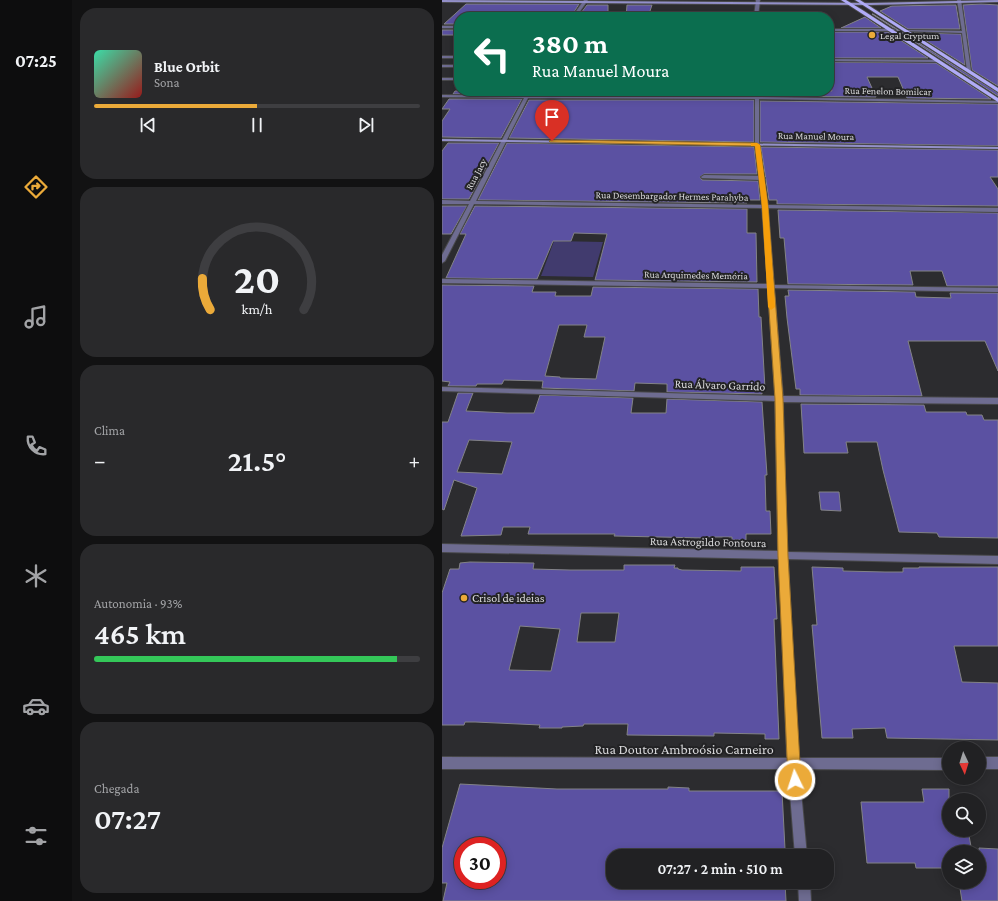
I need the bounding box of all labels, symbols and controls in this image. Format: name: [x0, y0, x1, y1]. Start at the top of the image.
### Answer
icon: left: [466, 28, 518, 80]
text: 380 m: [532, 28, 608, 59]
marker: Legal Cryptum: [867, 30, 877, 40]
place label: Legal Cryptum: [880, 30, 939, 41]
text: 07:25: [15, 51, 57, 71]
text: Blue Orbit: [154, 59, 220, 75]
text: Rua Manuel Moura: [532, 61, 669, 81]
text: Sona: [154, 75, 180, 90]
street label: Rua Fenelon Bomilcar: [844, 85, 932, 97]
pin: [535, 100, 569, 141]
icon: arrive: [541, 106, 563, 128]
icon: previous: [137, 114, 159, 136]
icon: pause: [246, 114, 268, 136]
icon: next: [355, 114, 377, 136]
street label: Rua Manuel Moura: [778, 130, 855, 142]
street label: Rua Jacy: [463, 156, 489, 191]
icon: directions: [22, 173, 50, 201]
street label: Rua Desembargador Hermes Parahyba: [596, 189, 749, 203]
text: 20: [234, 256, 280, 302]
street label: Rua Arquimedes Memória: [644, 269, 748, 281]
text: km/h: [242, 300, 273, 316]
icon: music: [22, 303, 50, 331]
street label: Rua Álvaro Garrido: [674, 376, 766, 394]
text: Clima: [94, 423, 125, 438]
icon: phone: [22, 432, 50, 460]
text: 21.5°: [228, 444, 286, 477]
text: −: [94, 448, 106, 473]
text: +: [408, 448, 420, 473]
street label: Rua Astrogildo Fontoura: [650, 534, 767, 550]
icon: climate: [22, 562, 50, 590]
place label: Crisol de ideias: [472, 591, 545, 605]
marker: Crisol de ideias: [459, 593, 469, 603]
text: Autonomia · 93%: [94, 596, 182, 611]
text: 465 km: [94, 617, 186, 650]
icon: car: [22, 692, 50, 720]
street label: Rua Doutor Ambroósio Carneiro: [594, 741, 774, 757]
north arrow: [942, 741, 986, 785]
map controls: [942, 741, 986, 889]
position arrow: [774, 759, 816, 801]
text: Chegada: [94, 781, 139, 796]
button: search: [942, 793, 986, 837]
text: 07:27: [94, 802, 161, 835]
icon: filters: [22, 822, 50, 850]
speed limit sign: 30: [454, 837, 506, 889]
button: layers: [942, 845, 986, 889]
text: 07:27 · 2 min · 510 m: [657, 861, 783, 877]

